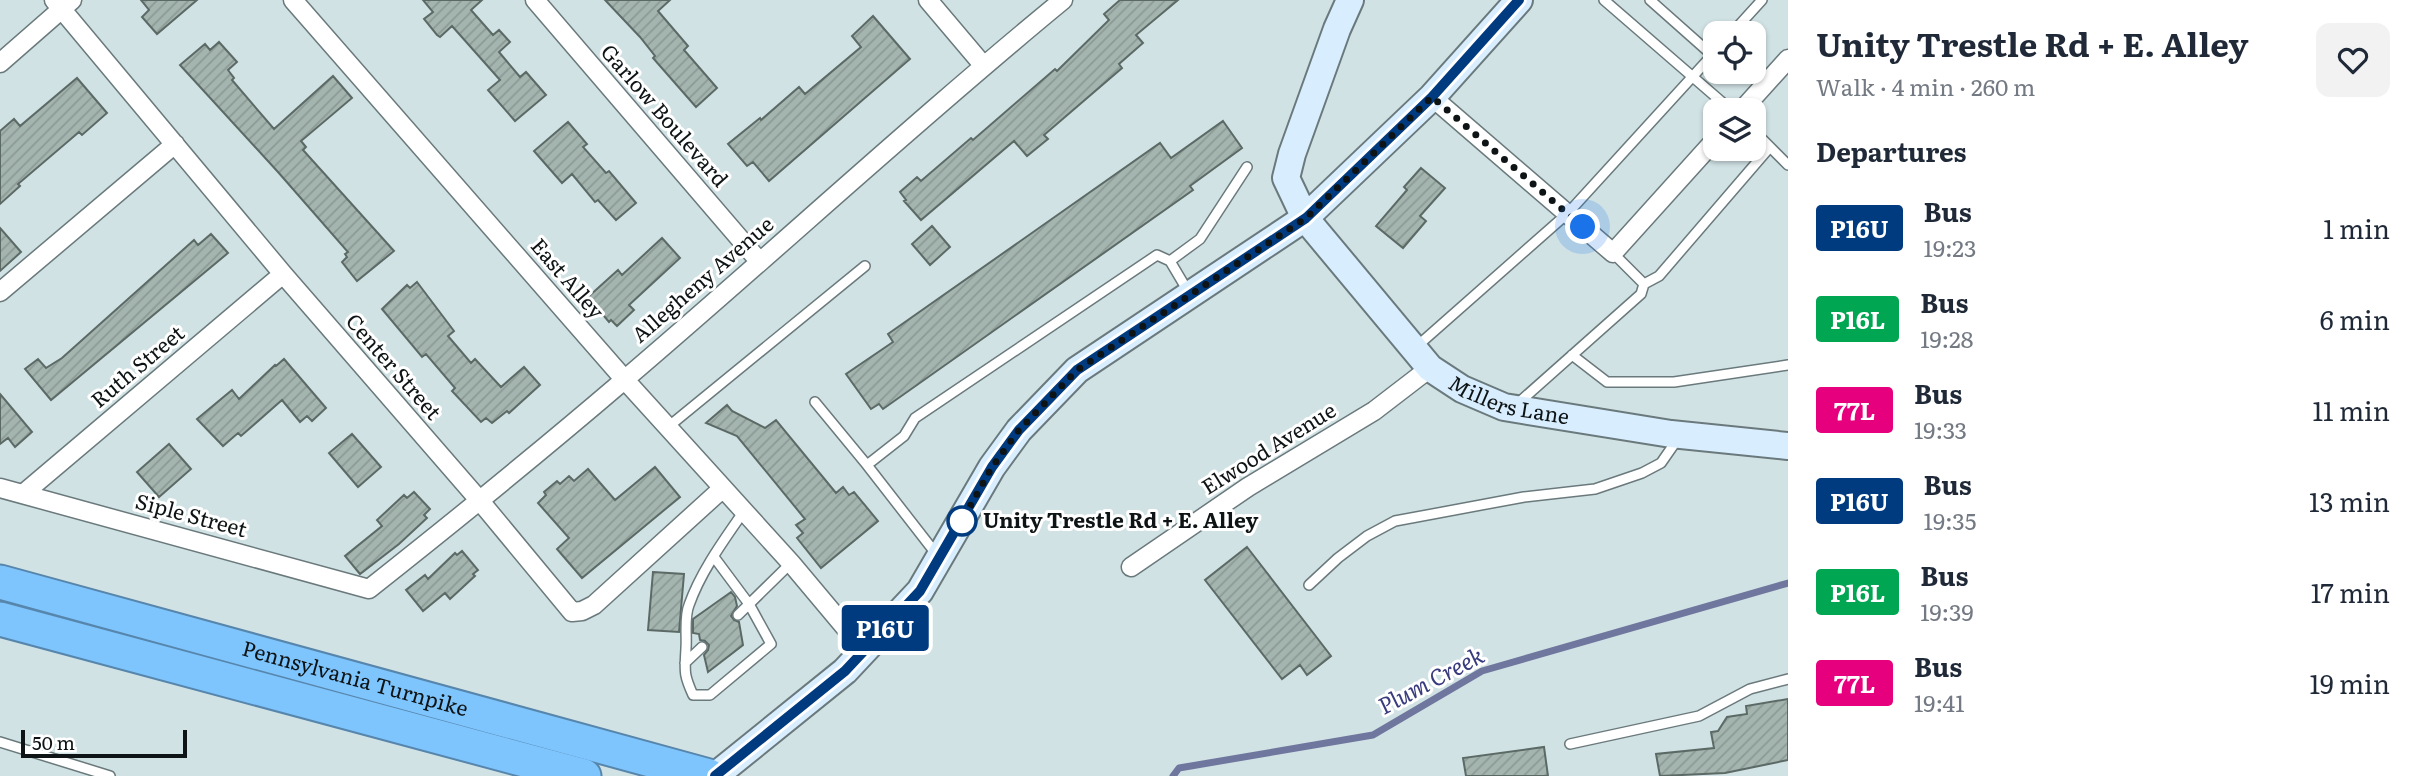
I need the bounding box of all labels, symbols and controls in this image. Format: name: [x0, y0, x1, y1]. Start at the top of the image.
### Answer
text: Unity Trestle Rd + E. Alley: [1816, 18, 2249, 67]
map controls: [1703, 21, 1766, 161]
button: locate: [1703, 21, 1766, 84]
button: heart: [2316, 23, 2390, 97]
street label: Garlow Boulevard: [595, 36, 737, 193]
text: Walk · 4 min · 260 m: [1816, 69, 2035, 103]
button: layers: [1703, 98, 1766, 161]
text: Departures: [1816, 131, 1967, 170]
text: Bus: [1924, 191, 1972, 230]
street label: Allegheny Avenue: [624, 208, 779, 349]
text: 1 min: [2323, 208, 2390, 247]
your location: [1565, 209, 1600, 244]
text: P16U: [1830, 210, 1889, 245]
street label: East Alley: [525, 230, 613, 325]
text: 19:23: [1924, 230, 1976, 264]
text: Bus: [1920, 282, 1969, 321]
text: 6 min: [2320, 299, 2390, 338]
text: P16L: [1830, 301, 1885, 336]
street label: Center Street: [340, 305, 450, 426]
street label: Ruth Street: [83, 316, 190, 413]
text: 19:28: [1920, 321, 1973, 355]
street label: Millers Lane: [1443, 366, 1572, 430]
text: Bus: [1914, 373, 1962, 412]
text: 11 min: [2313, 390, 2390, 429]
text: 77L: [1834, 392, 1875, 427]
street label: Elwood Avenue: [1195, 393, 1341, 501]
text: 19:33: [1914, 412, 1967, 446]
text: Bus: [1924, 464, 1972, 503]
text: 13 min: [2309, 481, 2390, 520]
text: P16U: [1830, 483, 1889, 518]
street label: Siple Street: [132, 484, 251, 543]
place label: Unity Trestle Rd + E. Alley: [983, 503, 1258, 534]
text: 19:35: [1924, 503, 1976, 537]
marker: Unity Trestle Rd + E. Alley: [947, 506, 977, 536]
text: Bus: [1920, 555, 1969, 594]
text: 17 min: [2311, 572, 2390, 611]
text: P16L: [1830, 574, 1885, 609]
text: 19:39: [1920, 594, 1974, 628]
line badge: P16U: [836, 605, 934, 651]
text: P16U: [856, 610, 914, 645]
street label: Pennsylvania Turnpike: [239, 631, 472, 722]
water label: Plum Creek: [1371, 637, 1489, 721]
text: Bus: [1914, 646, 1962, 685]
text: 19 min: [2310, 663, 2390, 702]
text: 77L: [1834, 665, 1875, 700]
text: 19:41: [1914, 685, 1965, 719]
scale bar: [21, 727, 187, 759]
text: 50 m: [32, 728, 75, 756]

